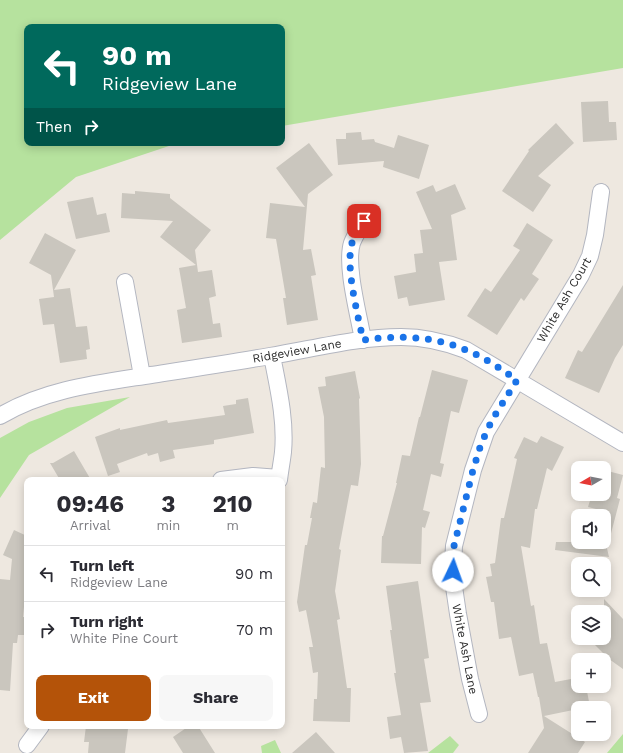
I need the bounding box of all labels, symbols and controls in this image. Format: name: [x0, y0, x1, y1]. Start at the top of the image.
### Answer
text: 90 m: [102, 39, 172, 72]
icon: left: [36, 40, 88, 92]
text: Ridgeview Lane: [102, 73, 237, 94]
icon: right: [80, 116, 102, 138]
text: Then: [36, 118, 72, 136]
pin: [347, 204, 381, 238]
icon: arrive: [353, 210, 375, 232]
street label: White Ash Court: [534, 255, 594, 345]
street label: Ridgeview Lane: [251, 336, 343, 366]
north arrow: [571, 461, 611, 501]
map controls: [571, 461, 611, 741]
text: 09:46: [56, 490, 124, 518]
text: 3: [161, 490, 175, 518]
text: 210: [213, 490, 253, 518]
button: sound: [571, 509, 611, 549]
text: Arrival: [70, 518, 110, 533]
text: min: [156, 518, 180, 533]
text: m: [226, 518, 239, 533]
position arrow: [432, 550, 474, 592]
text: Turn left: [70, 557, 134, 575]
button: search: [571, 557, 611, 597]
icon: left: [36, 563, 58, 585]
text: 90 m: [235, 565, 273, 583]
text: Ridgeview Lane: [70, 575, 168, 590]
street label: White Ash Lane: [449, 603, 481, 695]
button: layers: [571, 605, 611, 645]
text: Turn right: [70, 613, 143, 631]
icon: right: [36, 619, 58, 641]
text: 70 m: [236, 621, 273, 639]
text: White Pine Court: [70, 631, 178, 646]
button: +: [571, 653, 611, 693]
button: Exit: [36, 675, 151, 721]
button: Share: [159, 675, 273, 721]
button: −: [571, 701, 611, 741]

